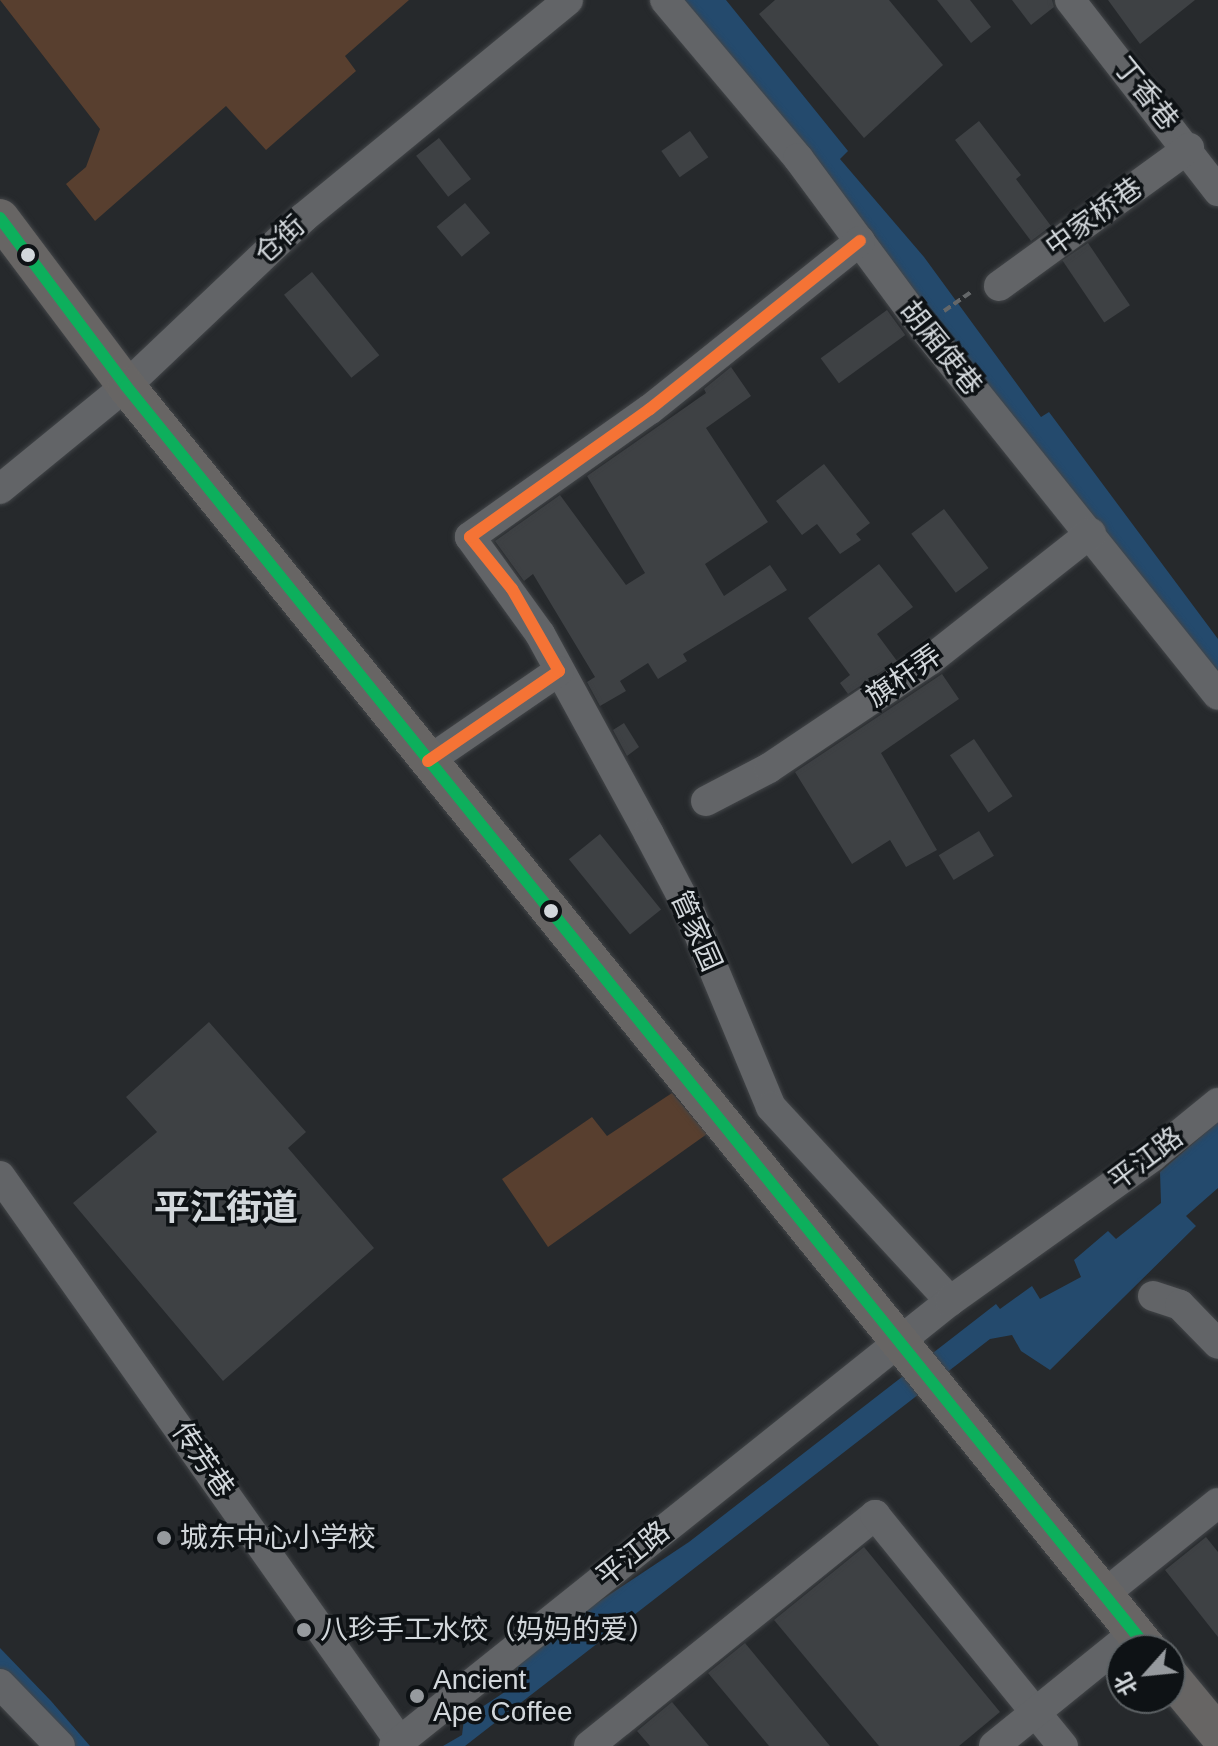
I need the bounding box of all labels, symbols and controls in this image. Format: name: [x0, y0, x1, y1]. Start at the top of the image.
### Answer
street label: 丁香巷: [1107, 51, 1185, 137]
street label: 中家桥巷: [1039, 170, 1149, 264]
street label: 仓街: [248, 209, 312, 271]
unlabelled marker: [20, 247, 36, 263]
street label: 胡厢使巷: [893, 294, 989, 402]
street label: 旗杆弄: [860, 638, 948, 714]
street label: 管家园: [664, 886, 728, 976]
unlabelled marker: [543, 903, 559, 919]
street label: 平江路: [1102, 1120, 1190, 1198]
district label: 平江街道: [154, 1186, 298, 1230]
street label: 传芳巷: [165, 1416, 241, 1504]
street label: 平江路: [590, 1515, 676, 1593]
place label: 城东中心小学校: [180, 1521, 376, 1555]
marker: 城东中心小学校: [155, 1529, 173, 1547]
place label: 八珍手工水饺（妈妈的爱）: [320, 1613, 656, 1647]
marker: 八珍手工水饺（妈妈的爱）: [295, 1621, 313, 1639]
north arrow: [1106, 1634, 1186, 1714]
place label: Ancient Ape Coffee: [433, 1663, 573, 1729]
text: 北: [1110, 1669, 1142, 1700]
marker: Ancient Ape Coffee: [408, 1687, 426, 1705]

